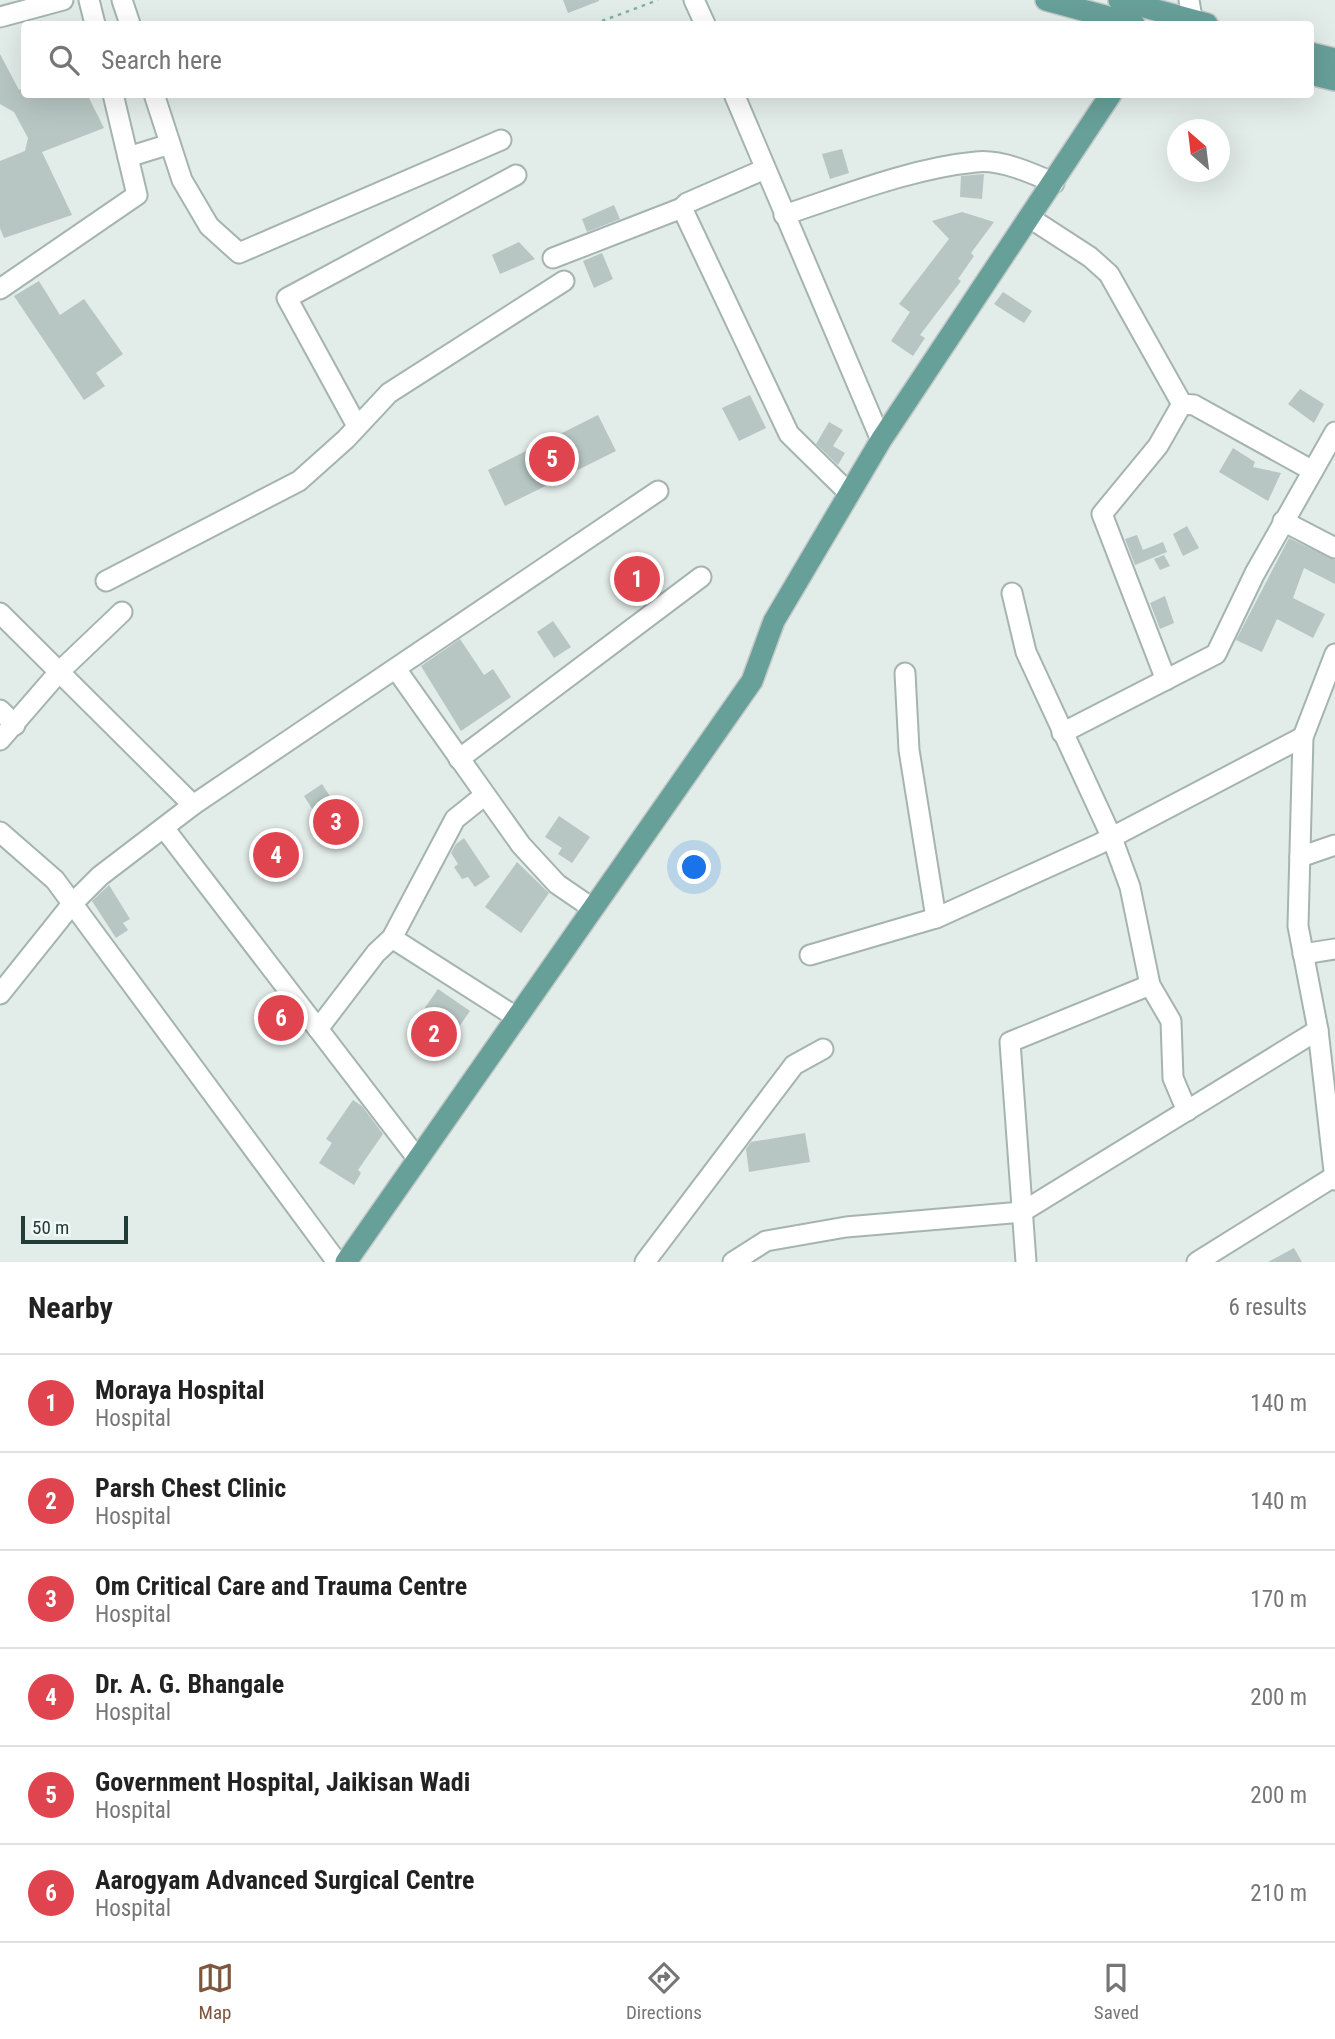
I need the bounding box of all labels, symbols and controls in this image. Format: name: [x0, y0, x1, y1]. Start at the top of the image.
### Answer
search box: [21, 21, 1314, 98]
icon: search: [45, 41, 83, 79]
text: Search here: [101, 45, 222, 75]
north arrow: [1167, 119, 1230, 182]
pin: 5: [529, 433, 575, 485]
pin: 1: [614, 553, 660, 605]
pin: 3: [313, 796, 359, 848]
pin: 4: [253, 829, 299, 881]
your location: [677, 850, 711, 884]
pin: 6: [258, 992, 304, 1044]
pin: 2: [411, 1008, 457, 1060]
scale bar: [21, 1213, 128, 1245]
text: 50 m: [32, 1216, 69, 1239]
text: Nearby: [28, 1290, 113, 1325]
text: 6 results: [1229, 1294, 1307, 1321]
text: Moraya Hospital: [95, 1375, 264, 1405]
text: 1: [45, 1390, 57, 1417]
text: 140 m: [1250, 1390, 1307, 1417]
text: Hospital: [95, 1405, 171, 1432]
text: Parsh Chest Clinic: [95, 1473, 286, 1503]
text: 2: [45, 1488, 57, 1515]
text: 140 m: [1250, 1488, 1307, 1515]
text: Hospital: [95, 1503, 171, 1530]
text: Om Critical Care and Trauma Centre: [95, 1571, 467, 1601]
text: 3: [45, 1586, 57, 1613]
text: 170 m: [1250, 1586, 1307, 1613]
text: Hospital: [95, 1601, 171, 1628]
text: Dr. A. G. Bhangale: [95, 1669, 284, 1699]
text: 4: [45, 1684, 57, 1711]
text: 200 m: [1250, 1684, 1307, 1711]
text: Hospital: [95, 1699, 171, 1726]
text: Government Hospital, Jaikisan Wadi: [95, 1767, 470, 1797]
text: 5: [45, 1782, 57, 1809]
text: 200 m: [1250, 1782, 1307, 1809]
text: Hospital: [95, 1797, 171, 1824]
text: Aarogyam Advanced Surgical Centre: [95, 1865, 475, 1895]
text: 6: [45, 1880, 57, 1907]
text: 210 m: [1250, 1880, 1307, 1907]
text: Hospital: [95, 1895, 171, 1922]
tab: Map: [196, 1959, 234, 2024]
tab: Directions: [626, 1959, 702, 2024]
tab: Saved: [1094, 1959, 1139, 2024]

